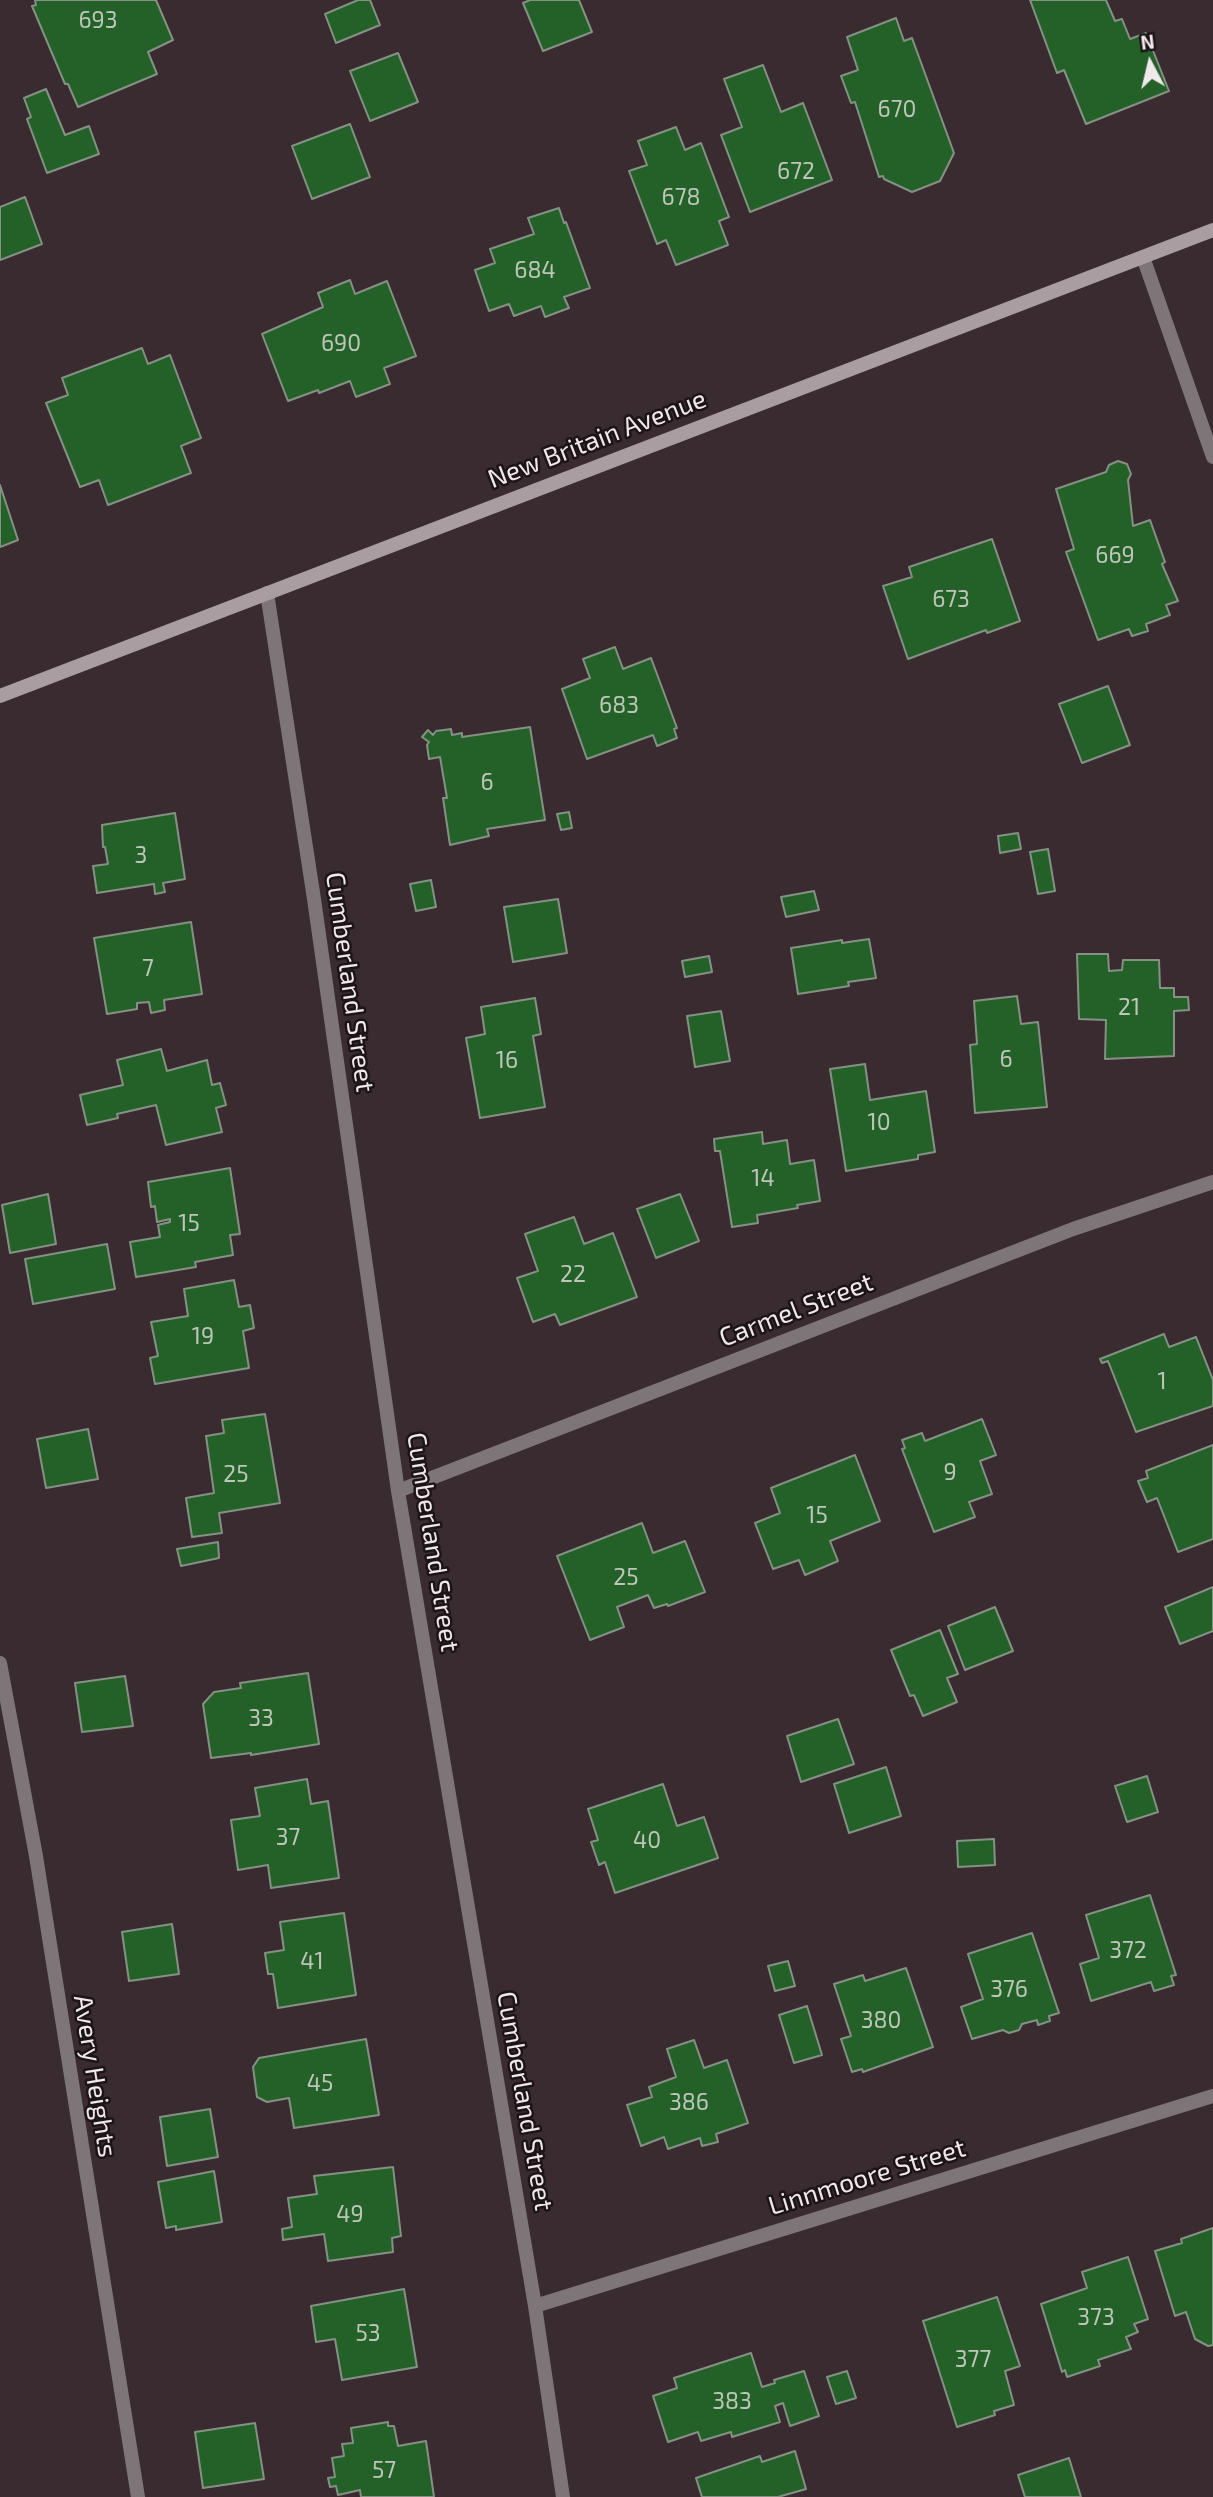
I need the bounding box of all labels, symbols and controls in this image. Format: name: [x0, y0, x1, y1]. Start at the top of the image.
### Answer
house number: 693: [78, 6, 118, 34]
north arrow: [1115, 28, 1185, 98]
text: N: [1139, 29, 1156, 54]
house number: 670: [878, 95, 916, 123]
house number: 672: [777, 157, 815, 185]
house number: 678: [662, 183, 700, 211]
house number: 684: [514, 256, 556, 284]
house number: 690: [321, 329, 361, 357]
street label: New Britain Avenue: [484, 383, 710, 495]
house number: 669: [1095, 541, 1135, 569]
house number: 673: [932, 585, 970, 613]
house number: 683: [599, 691, 639, 719]
house number: 6: [480, 768, 494, 796]
house number: 3: [135, 841, 147, 869]
street label: Cumberland Street: [319, 870, 381, 1094]
house number: 7: [142, 954, 154, 982]
house number: 21: [1118, 993, 1140, 1021]
house number: 6: [999, 1045, 1013, 1073]
house number: 16: [496, 1046, 518, 1074]
house number: 10: [867, 1108, 891, 1136]
house number: 14: [751, 1164, 775, 1192]
house number: 15: [178, 1209, 200, 1237]
house number: 22: [560, 1260, 586, 1288]
street label: Carmel Street: [715, 1266, 877, 1354]
house number: 19: [192, 1322, 214, 1350]
house number: 1: [1157, 1367, 1167, 1395]
street label: Cumberland Street: [400, 1430, 466, 1654]
house number: 9: [943, 1458, 957, 1486]
house number: 25: [223, 1460, 249, 1488]
house number: 15: [806, 1501, 828, 1529]
house number: 25: [613, 1563, 639, 1591]
house number: 33: [248, 1704, 274, 1732]
house number: 37: [276, 1823, 300, 1851]
house number: 40: [633, 1826, 661, 1854]
house number: 372: [1109, 1936, 1147, 1964]
house number: 41: [300, 1947, 324, 1975]
house number: 376: [990, 1975, 1028, 2003]
street label: Cumberland Street: [490, 1989, 560, 2213]
street label: Avery Heights: [67, 1993, 123, 2159]
house number: 380: [861, 2006, 901, 2034]
house number: 45: [307, 2069, 333, 2097]
house number: 386: [669, 2088, 709, 2116]
street label: Linnmoore Street: [765, 2132, 969, 2222]
house number: 49: [336, 2200, 364, 2228]
house number: 373: [1077, 2303, 1115, 2331]
house number: 53: [355, 2319, 381, 2347]
house number: 377: [955, 2345, 991, 2373]
house number: 383: [712, 2387, 752, 2415]
house number: 57: [372, 2456, 396, 2484]

